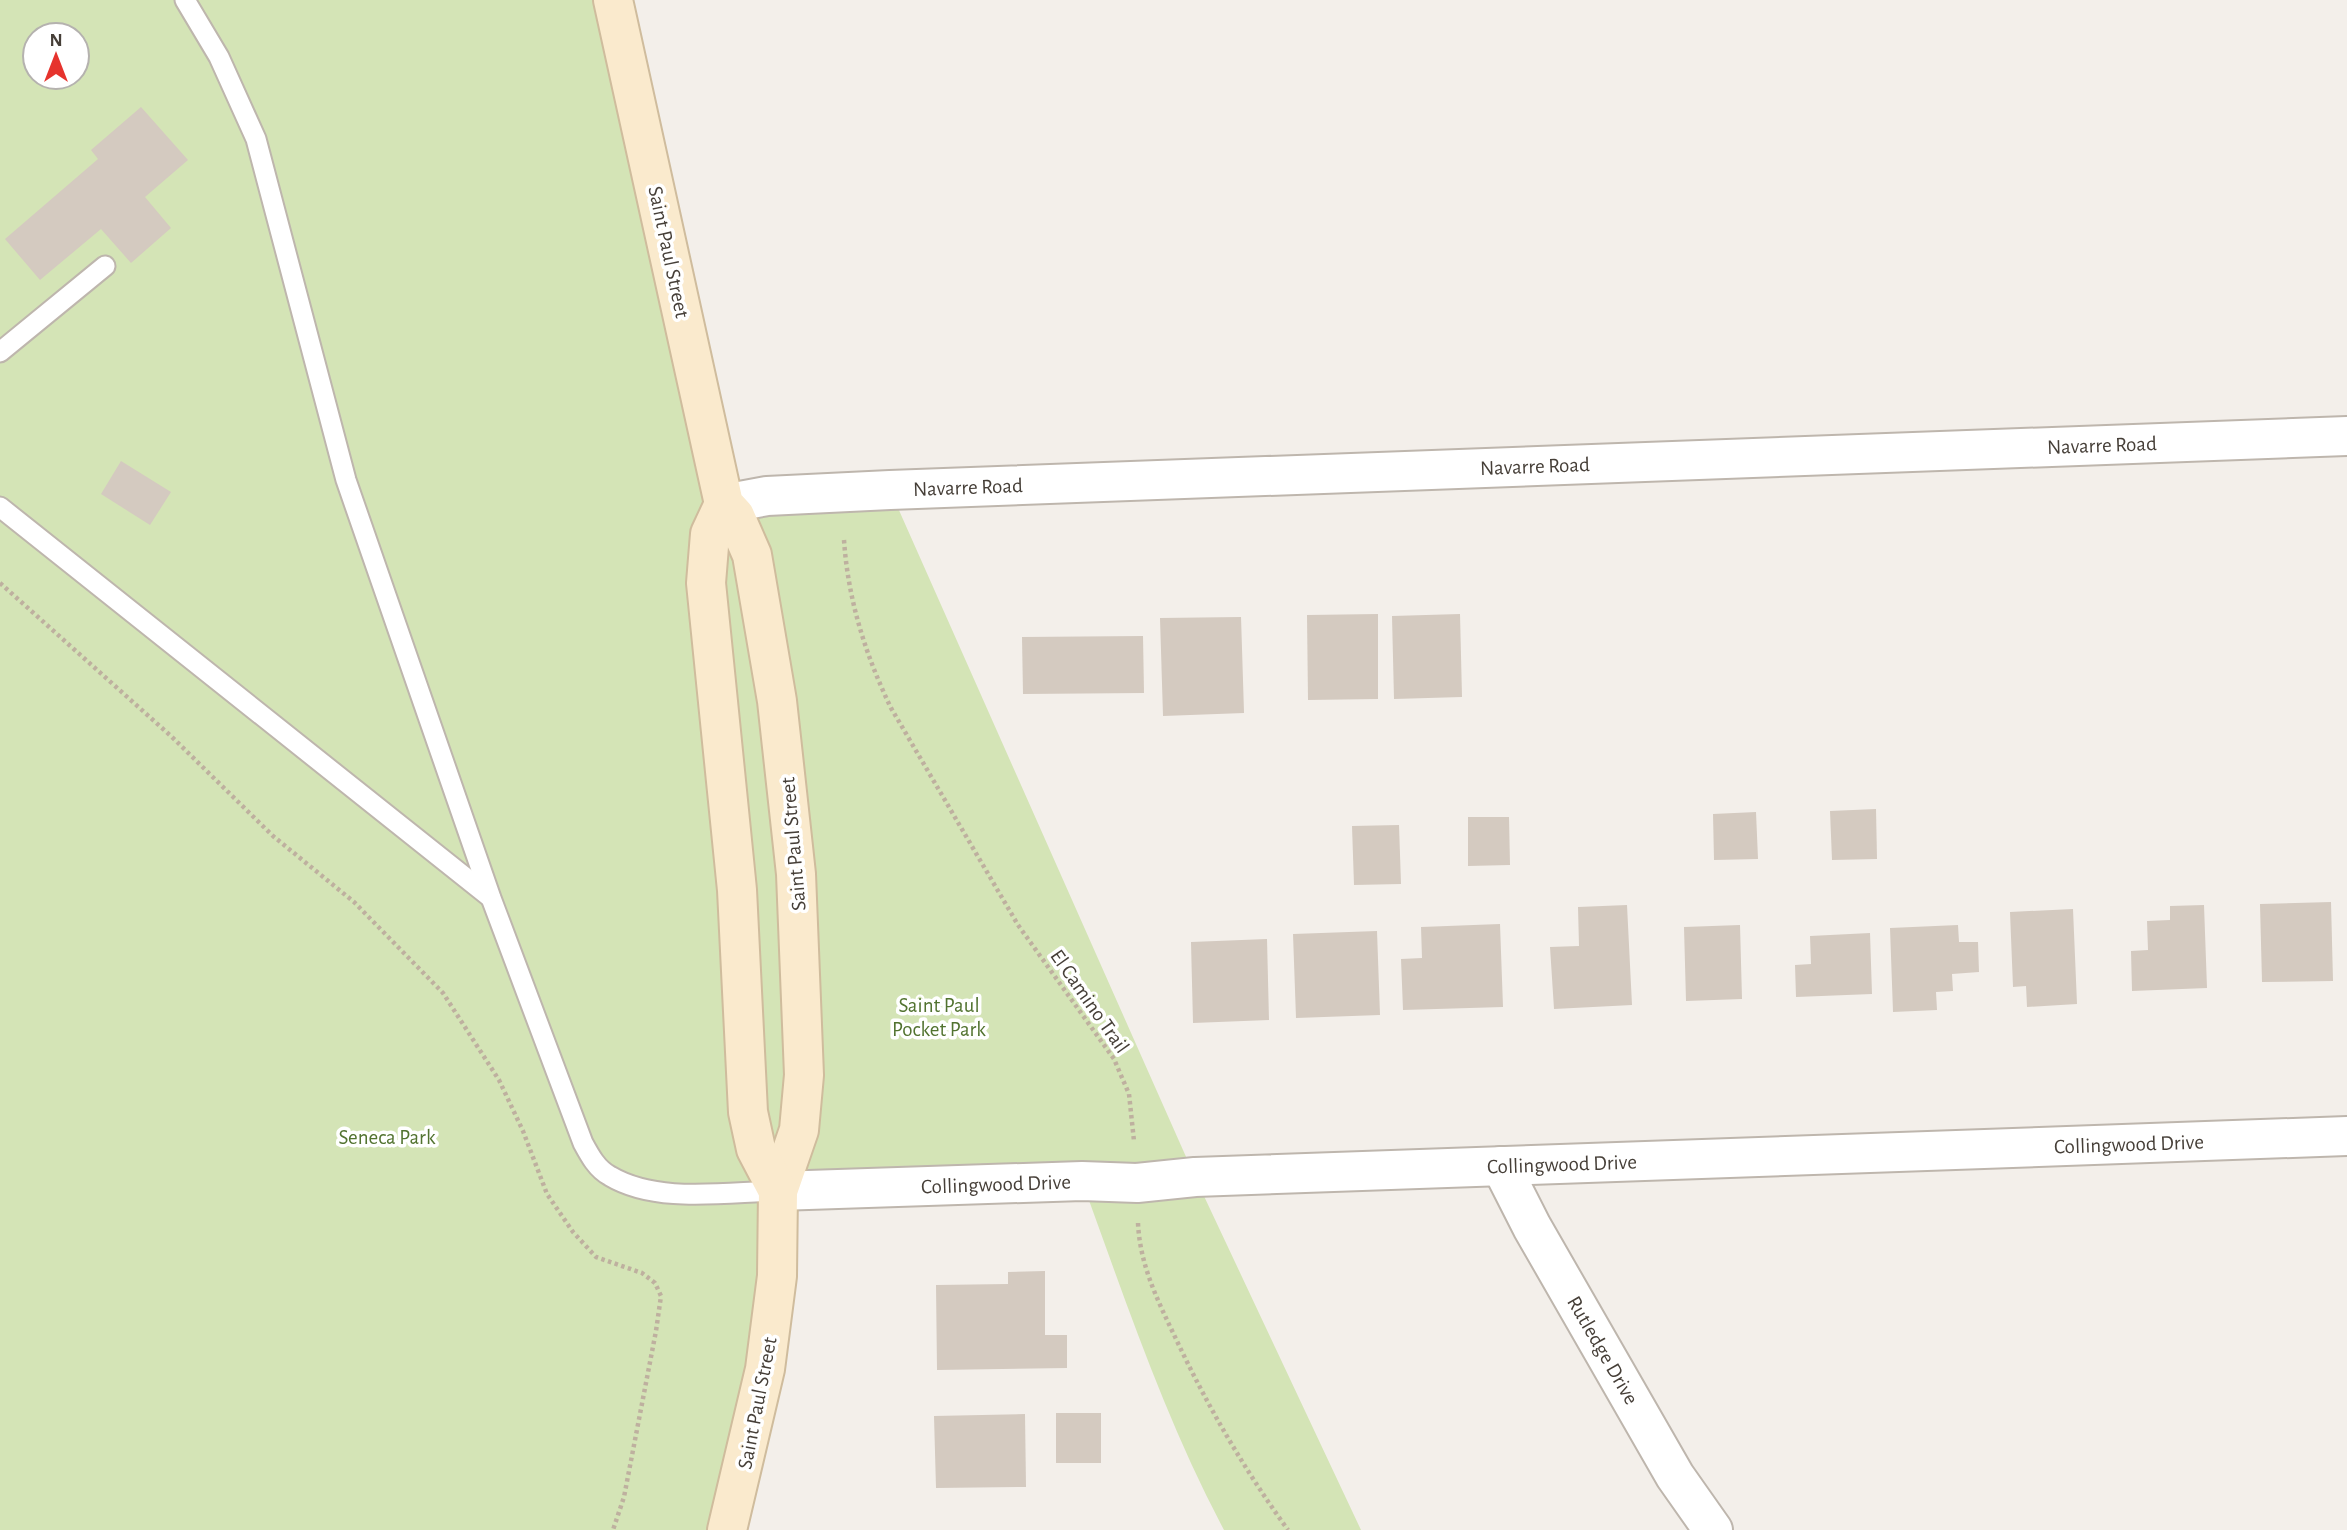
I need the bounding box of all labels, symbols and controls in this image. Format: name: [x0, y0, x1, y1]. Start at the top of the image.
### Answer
north arrow: [21, 21, 91, 91]
text: N: [49, 31, 63, 50]
street label: Saint Paul Street: [644, 184, 693, 320]
street label: Navarre Road: [2047, 433, 2157, 458]
street label: Navarre Road: [1480, 454, 1590, 479]
street label: Navarre Road: [913, 475, 1023, 500]
street label: Saint Paul Street: [777, 776, 810, 912]
street label: El Camino Trail: [1046, 946, 1133, 1057]
park label: Saint Paul Pocket Park: [892, 995, 986, 1040]
park label: Seneca Park: [339, 1127, 436, 1148]
street label: Collingwood Drive: [2054, 1131, 2204, 1158]
street label: Collingwood Drive: [1487, 1151, 1637, 1178]
street label: Collingwood Drive: [921, 1171, 1071, 1198]
street label: Rutledge Drive: [1563, 1292, 1642, 1408]
street label: Saint Paul Street: [734, 1335, 781, 1471]

